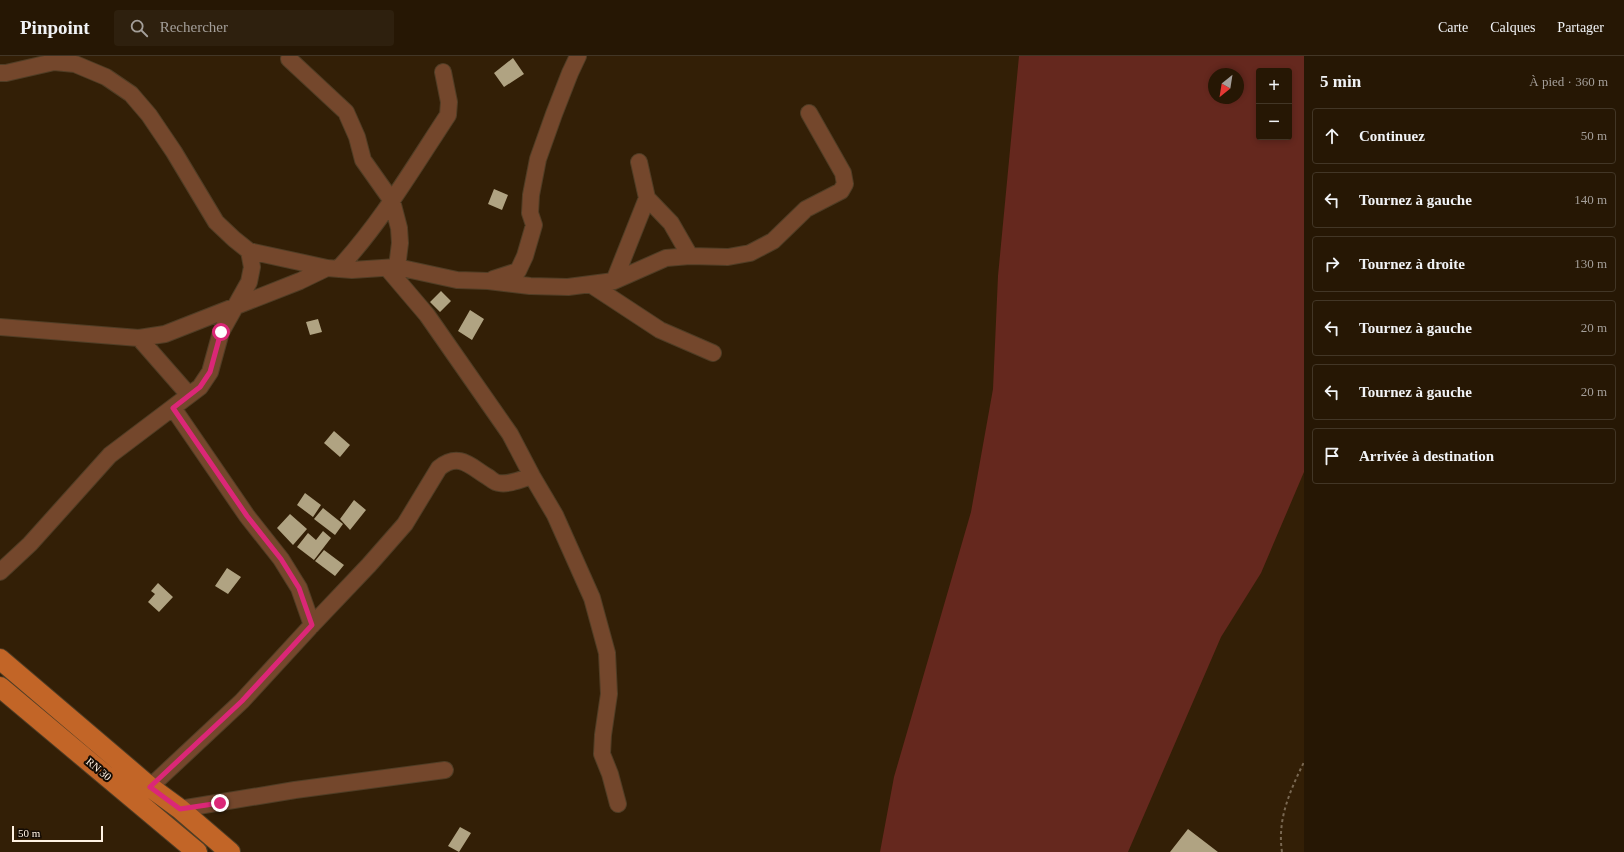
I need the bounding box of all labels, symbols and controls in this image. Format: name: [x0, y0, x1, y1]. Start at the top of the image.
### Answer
search box: [114, 10, 394, 46]
text: Pinpoint: [20, 17, 90, 38]
icon: search: [128, 17, 150, 39]
text: Rechercher: [160, 19, 228, 35]
text: Carte: [1438, 20, 1468, 35]
text: Calques: [1490, 20, 1535, 35]
text: Partager: [1557, 20, 1604, 35]
north arrow: [1208, 68, 1244, 104]
map controls: [1256, 68, 1292, 140]
button: +: [1256, 68, 1292, 104]
text: 5 min: [1320, 72, 1361, 91]
text: À pied · 360 m: [1529, 74, 1608, 89]
button: −: [1256, 104, 1292, 140]
icon: ahead: [1321, 125, 1343, 147]
text: Continuez: [1359, 128, 1425, 144]
text: 50 m: [1581, 128, 1607, 143]
icon: left: [1321, 189, 1343, 211]
text: Tournez à gauche: [1359, 192, 1472, 208]
text: 140 m: [1574, 192, 1607, 207]
icon: right: [1321, 253, 1343, 275]
text: Tournez à droite: [1359, 256, 1465, 272]
text: 130 m: [1574, 256, 1607, 271]
icon: left: [1321, 317, 1343, 339]
text: Tournez à gauche: [1359, 320, 1472, 336]
text: 20 m: [1581, 320, 1607, 335]
route start: [212, 323, 230, 341]
icon: left: [1321, 381, 1343, 403]
text: Tournez à gauche: [1359, 384, 1472, 400]
text: 20 m: [1581, 384, 1607, 399]
icon: arrive: [1321, 445, 1343, 467]
text: Arrivée à destination: [1359, 448, 1494, 464]
street label: RN 30: [84, 755, 114, 783]
route end: [211, 794, 229, 812]
scale bar: [12, 824, 103, 843]
text: 50 m: [18, 827, 40, 839]

